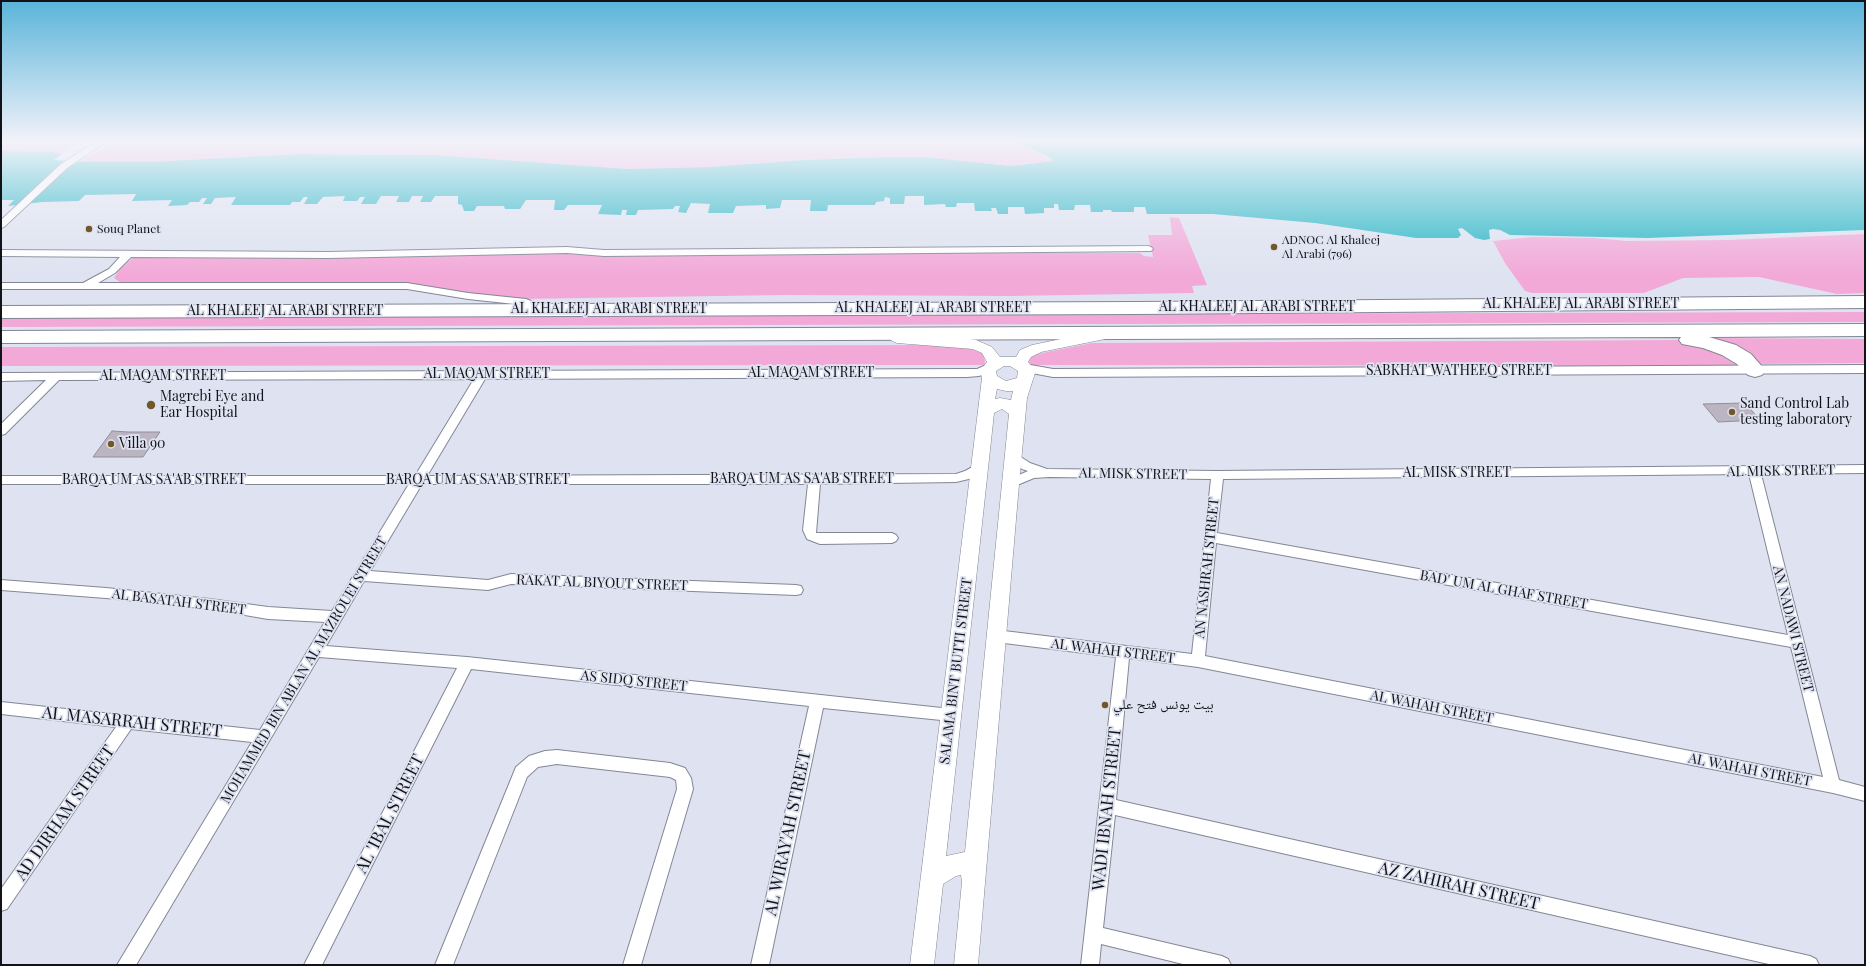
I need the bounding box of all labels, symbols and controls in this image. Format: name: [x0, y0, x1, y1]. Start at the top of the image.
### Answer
place label: Souq Planet: [97, 222, 161, 236]
marker: Souq Planet: [84, 224, 94, 234]
place label: ADNOC Al Khaleej Al Arabi (796): [1282, 233, 1380, 261]
marker: ADNOC Al Khaleej Al Arabi (796): [1269, 242, 1279, 252]
street label: AL KHALEEJ AL ARABI STREET: [1483, 296, 1679, 312]
street label: AL KHALEEJ AL ARABI STREET: [1159, 299, 1355, 315]
street label: AL KHALEEJ AL ARABI STREET: [835, 300, 1031, 316]
street label: AL KHALEEJ AL ARABI STREET: [511, 301, 707, 317]
street label: AL KHALEEJ AL ARABI STREET: [187, 303, 383, 319]
street label: SABKHAT WATHEEQ STREET: [1366, 363, 1552, 379]
street label: AL MAQAM STREET: [748, 365, 874, 381]
street label: AL MAQAM STREET: [424, 366, 550, 382]
street label: AL MAQAM STREET: [100, 368, 226, 384]
place label: Magrebi Eye and Ear Hospital: [160, 389, 264, 422]
place label: Sand Control Lab testing laboratory: [1740, 396, 1852, 428]
marker: Magrebi Eye and Ear Hospital: [145, 399, 157, 411]
marker: Sand Control Lab testing laboratory: [1727, 407, 1737, 417]
place label: Villa 90: [119, 436, 166, 452]
marker: Villa 90: [106, 439, 116, 449]
street label: AL MISK STREET: [1727, 462, 1835, 480]
street label: AL MISK STREET: [1079, 465, 1187, 483]
street label: AL MISK STREET: [1403, 465, 1511, 481]
street label: BARQA UM AS SA'AB STREET: [710, 471, 894, 487]
street label: BARQA UM AS SA'AB STREET: [62, 472, 246, 488]
street label: BARQA UM AS SA'AB STREET: [386, 472, 570, 488]
street label: AN NASHRAH STREET: [1191, 497, 1223, 639]
street label: MOHAMMED BIN ABLAN AL MAZROUEI STREET: [217, 534, 391, 806]
street label: AN NADAWI STREET: [1769, 564, 1817, 694]
street label: BAD' UM AL GHAF STREET: [1419, 567, 1589, 613]
street label: RAKAT AL BIYOUT STREET: [516, 572, 688, 594]
street label: SALAMA BINT BUTTI STREET: [936, 577, 976, 765]
street label: AL BASATAH STREET: [111, 585, 247, 619]
street label: AL WAHAH STREET: [1050, 635, 1176, 667]
street label: AS SIDQ STREET: [580, 667, 688, 695]
street label: AL WAHAH STREET: [1369, 687, 1495, 727]
place label: بيت يونس فتح علي: [1113, 697, 1214, 713]
marker: بيت يونس فتح علي: [1100, 700, 1110, 710]
street label: AL MASARRAH STREET: [41, 702, 223, 742]
street label: WADI IBNAH STREET: [1088, 726, 1126, 892]
street label: AD DIRHAM STREET: [11, 742, 119, 884]
street label: AL WIRAY'AH STREET: [761, 748, 815, 918]
street label: AL WAHAH STREET: [1687, 750, 1813, 790]
street label: AL 'IBAL STREET: [351, 751, 429, 877]
street label: AZ ZAHIRAH STREET: [1376, 858, 1542, 914]

